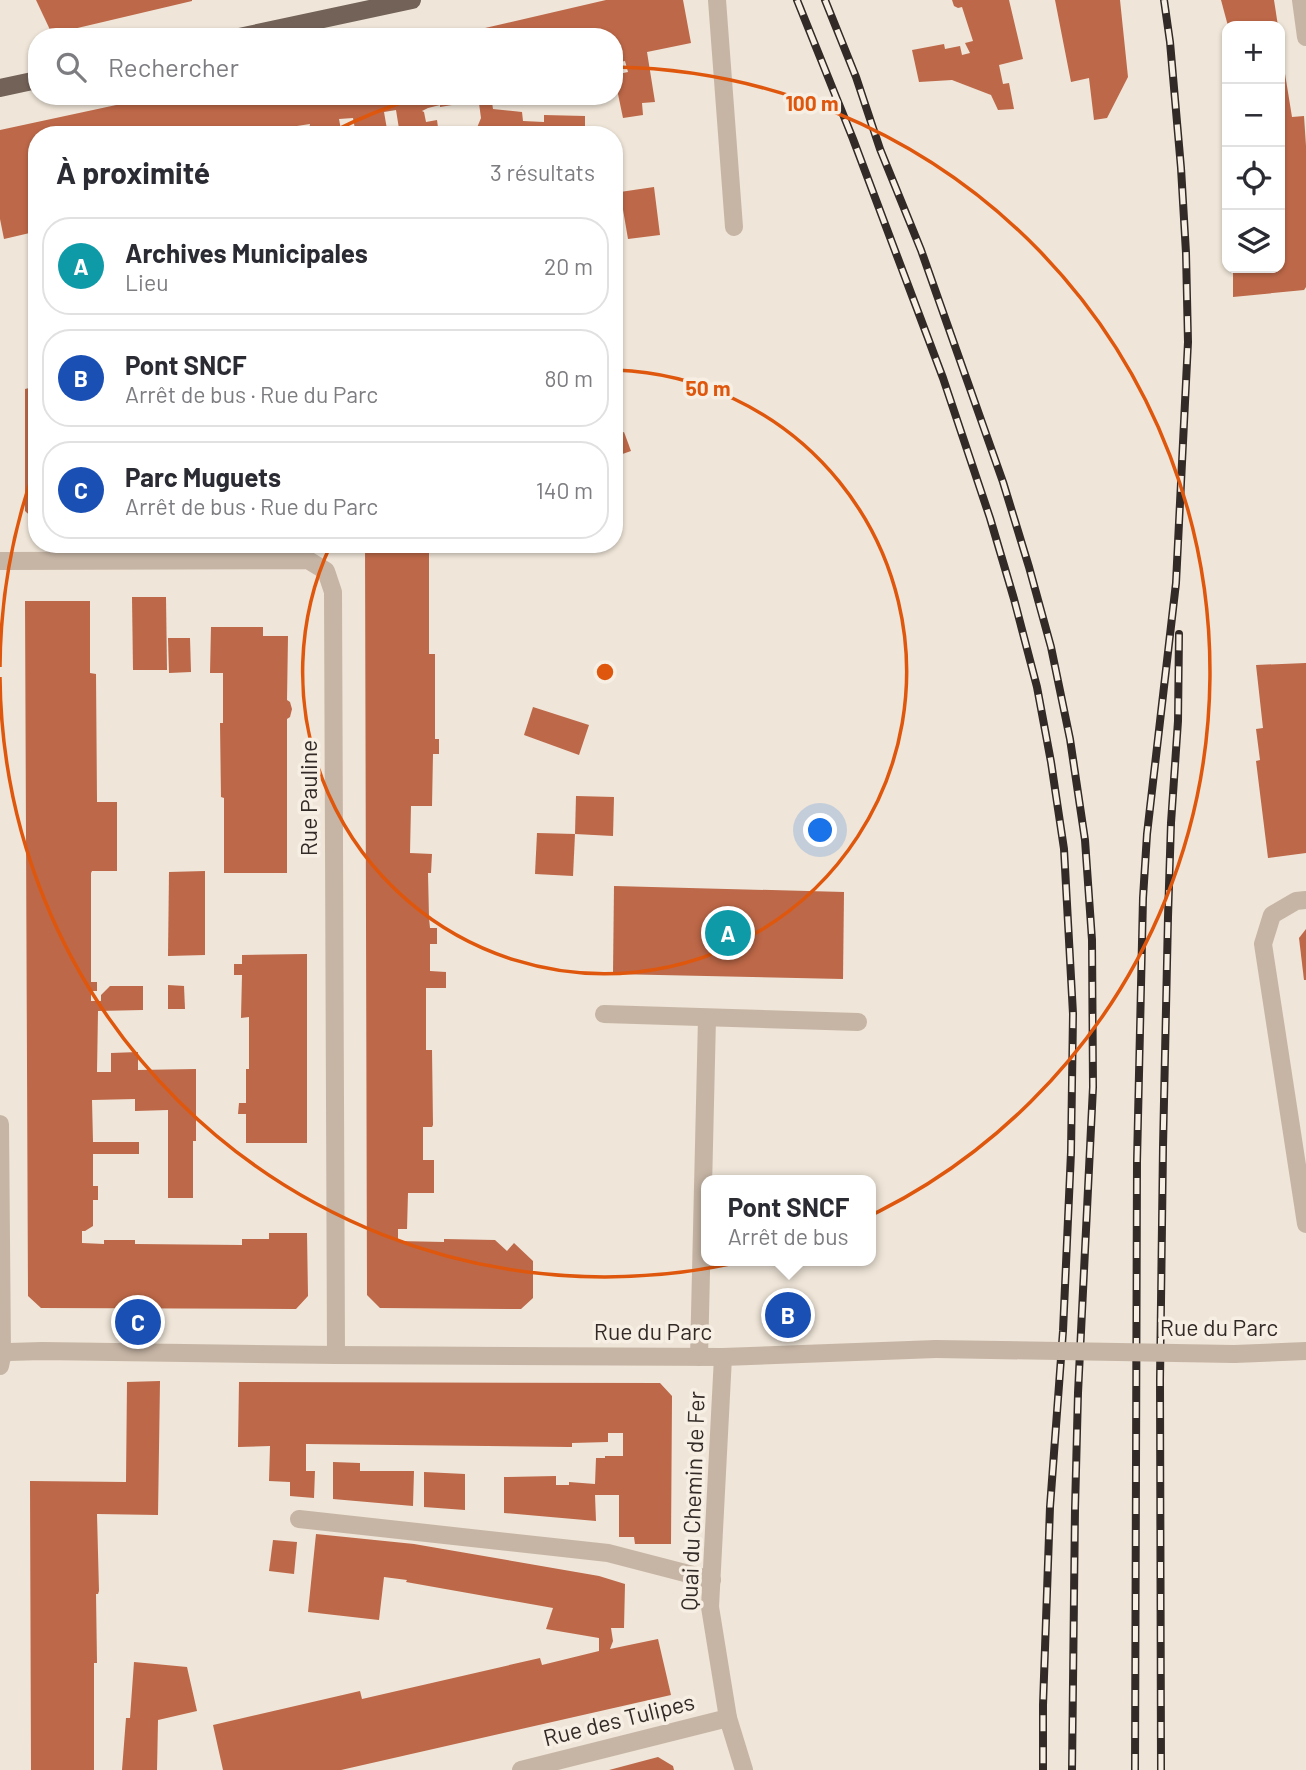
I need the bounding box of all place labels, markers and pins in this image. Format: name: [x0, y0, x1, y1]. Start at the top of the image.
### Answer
centre of rings: [593, 660, 617, 684]
pin: A: [705, 907, 751, 959]
pin: B: [765, 1289, 811, 1341]
pin: C: [115, 1296, 161, 1348]

